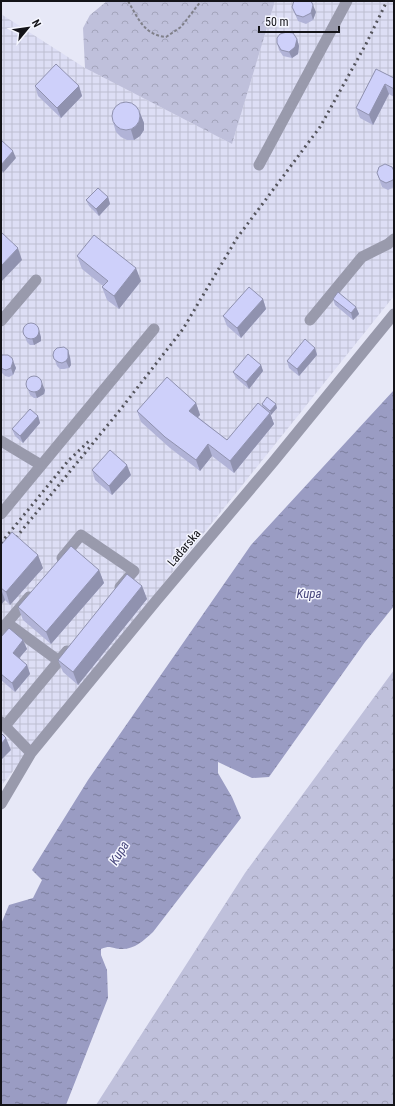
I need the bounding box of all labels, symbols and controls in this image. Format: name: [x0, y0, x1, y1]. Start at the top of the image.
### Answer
north arrow: [8, 8, 48, 48]
scale bar: [259, 8, 339, 34]
text: 50 m: [265, 15, 289, 29]
text: N: [29, 17, 44, 30]
street label: Lađarska: [165, 527, 204, 569]
water label: Kupa: [296, 586, 322, 601]
water label: Kupa: [106, 838, 132, 868]

